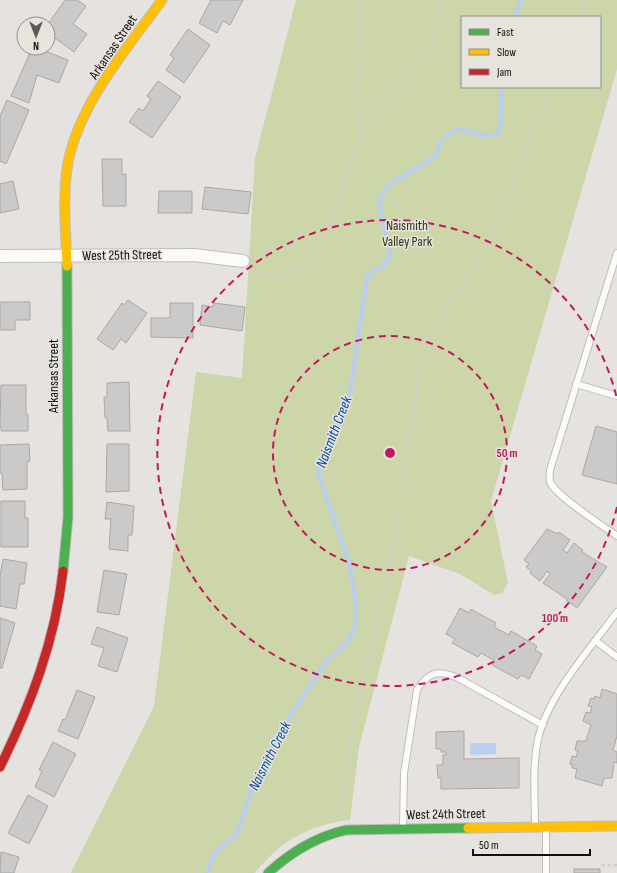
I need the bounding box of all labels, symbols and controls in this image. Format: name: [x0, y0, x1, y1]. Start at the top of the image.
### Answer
street label: Arkansas Street: [85, 12, 141, 83]
north arrow: [16, 16, 56, 56]
legend: [461, 16, 601, 88]
text: Fast: [497, 25, 514, 40]
text: N: [33, 39, 39, 52]
text: Slow: [497, 45, 516, 60]
text: Jam: [496, 65, 512, 80]
park label: Naismith Valley Park: [382, 217, 433, 250]
street label: West 25th Street: [82, 246, 162, 264]
street label: Arkansas Street: [45, 339, 62, 414]
water label: Naismith Creek: [312, 393, 356, 471]
centre of rings: [383, 446, 397, 460]
text: 50 m: [497, 446, 517, 461]
text: 100 m: [542, 611, 568, 626]
water label: Naismith Creek: [244, 718, 296, 794]
street label: West 24th Street: [406, 805, 486, 823]
scale bar: [473, 831, 590, 857]
text: 50 m: [479, 838, 499, 853]

